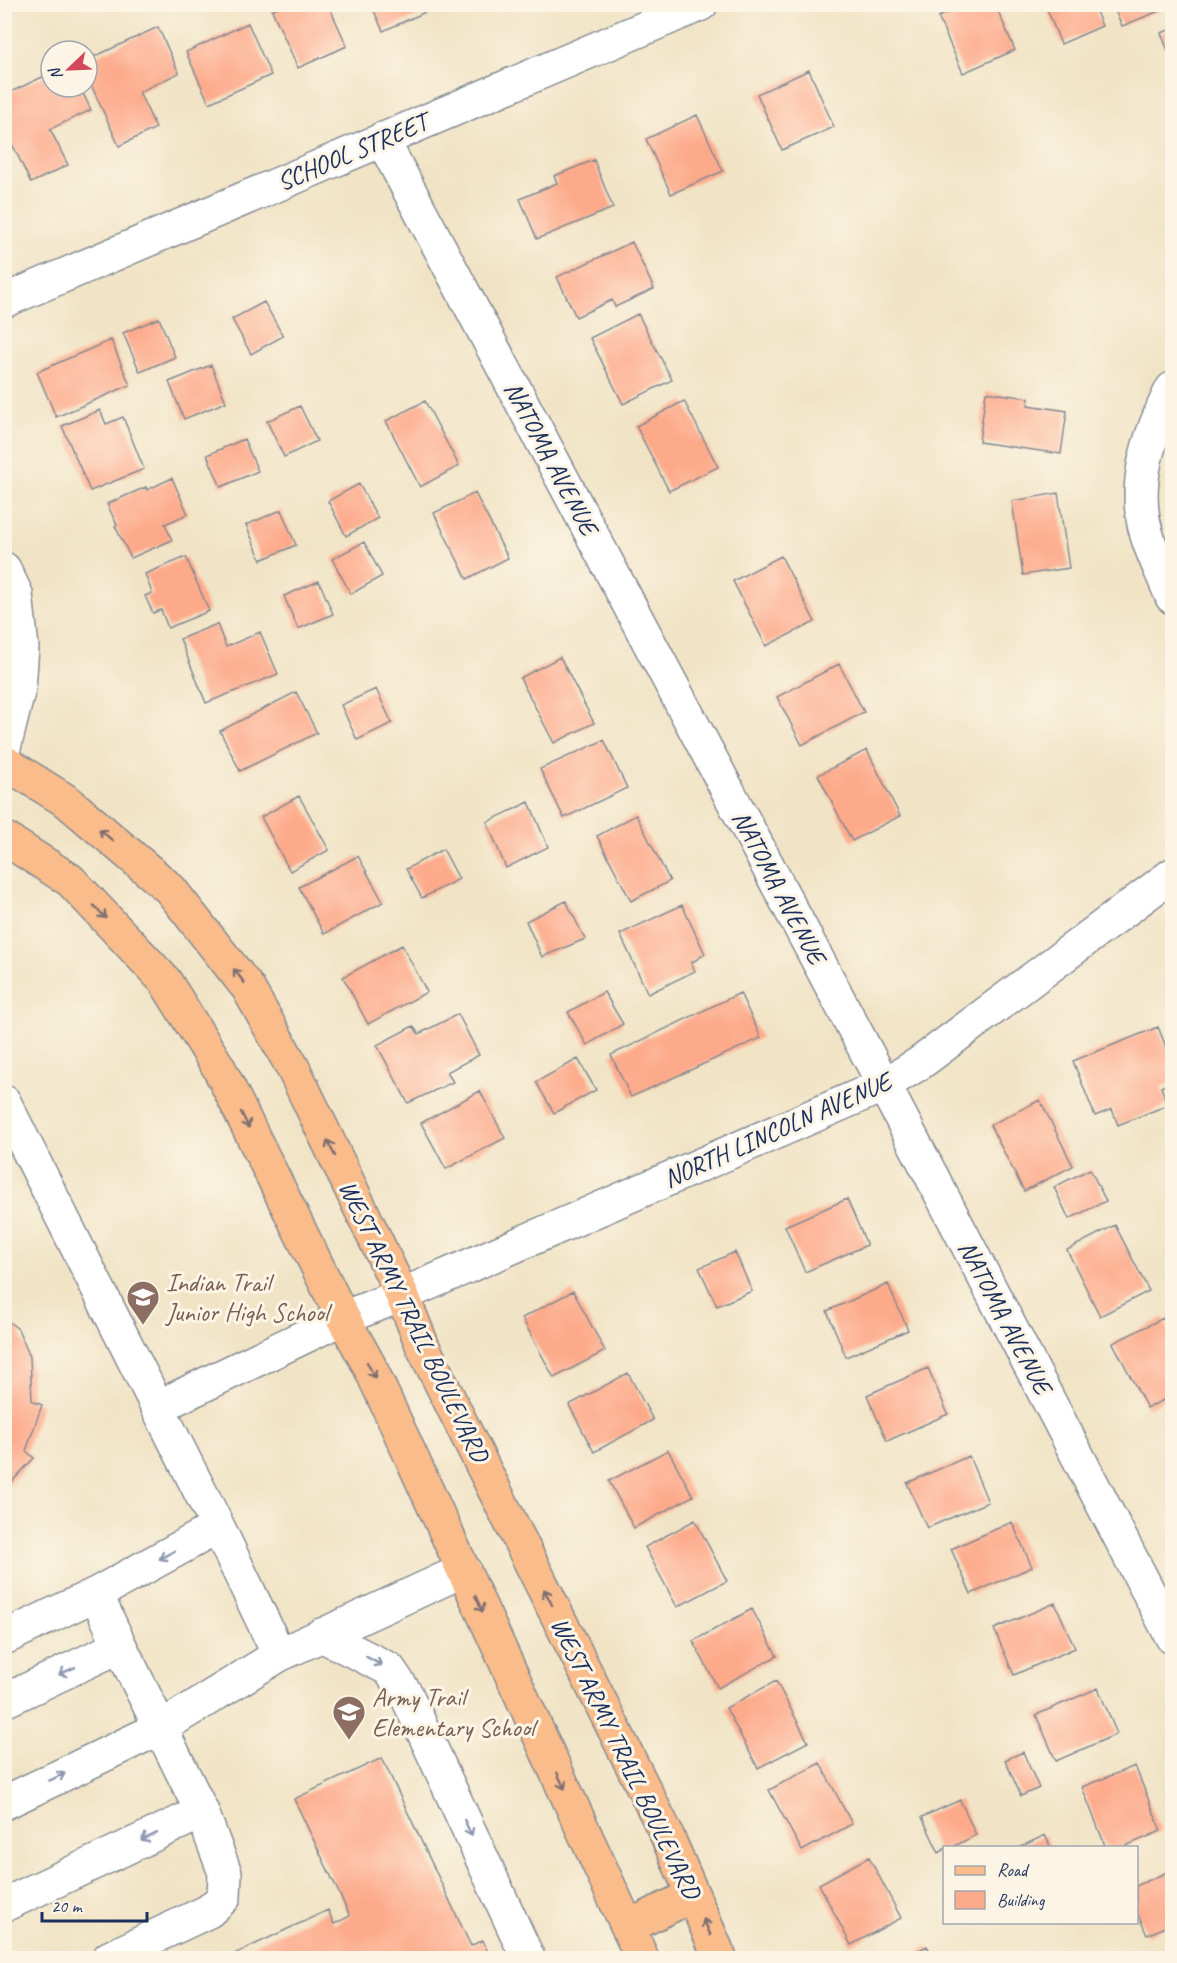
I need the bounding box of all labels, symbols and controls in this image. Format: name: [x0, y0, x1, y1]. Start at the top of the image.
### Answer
north arrow: [39, 39, 99, 99]
text: N: [44, 63, 67, 83]
street label: SCHOOL STREET: [272, 103, 438, 198]
street label: NATOMA AVENUE: [497, 376, 607, 543]
street label: NATOMA AVENUE: [725, 805, 835, 972]
one-way arrow: [99, 828, 114, 842]
one-way arrow: [93, 905, 107, 920]
one-way arrow: [232, 969, 245, 985]
street label: NORTH LINCOLN AVENUE: [658, 1064, 899, 1195]
one-way arrow: [240, 1111, 252, 1129]
one-way arrow: [325, 1139, 337, 1157]
street label: WEST ARMY TRAIL BOULEVARD: [331, 1175, 497, 1469]
street label: NATOMA AVENUE: [951, 1235, 1061, 1402]
place label: Indian Trail Junior High School: [164, 1266, 333, 1329]
school or university icon: Indian Trail Junior High School: [125, 1279, 161, 1326]
one-way arrow: [366, 1360, 377, 1378]
one-way arrow: [159, 1549, 176, 1561]
one-way arrow: [542, 1588, 554, 1606]
one-way arrow: [474, 1594, 485, 1612]
street label: WEST ARMY TRAIL BOULEVARD: [543, 1612, 709, 1906]
one-way arrow: [364, 1656, 382, 1667]
one-way arrow: [58, 1666, 76, 1678]
place label: Army Trail Elementary School: [372, 1681, 539, 1744]
school or university icon: Army Trail Elementary School: [331, 1694, 367, 1741]
one-way arrow: [48, 1771, 66, 1783]
one-way arrow: [555, 1771, 567, 1789]
one-way arrow: [462, 1819, 474, 1837]
one-way arrow: [140, 1832, 158, 1844]
legend: [943, 1846, 1138, 1924]
text: Road: [997, 1859, 1030, 1881]
scale bar: [42, 1885, 147, 1923]
text: Building: [997, 1889, 1046, 1911]
text: 20 m: [51, 1895, 84, 1917]
one-way arrow: [700, 1918, 712, 1936]

